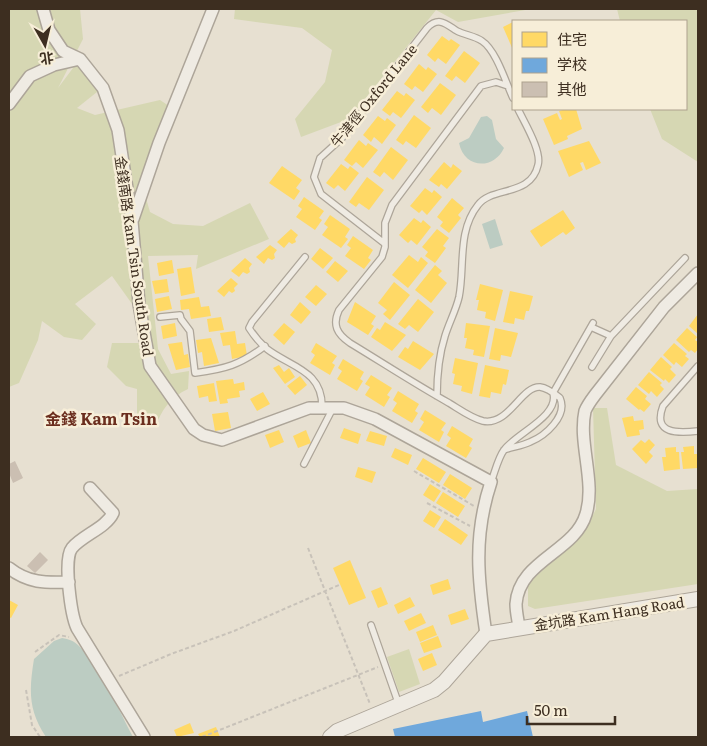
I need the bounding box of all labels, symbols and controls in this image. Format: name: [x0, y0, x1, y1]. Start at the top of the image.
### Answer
north arrow: [20, 20, 70, 70]
legend: [512, 20, 687, 110]
text: 住宅: [557, 27, 587, 50]
street label: 牛津徑 Oxford Lane: [325, 39, 421, 151]
text: 北: [39, 48, 55, 70]
text: 学校: [557, 52, 587, 75]
text: 其他: [557, 77, 587, 100]
street label: 金錢南路 Kam Tsin South Road: [111, 154, 159, 358]
district label: 金錢 Kam Tsin: [45, 406, 157, 430]
street label: 金坑路 Kam Hang Road: [532, 591, 686, 635]
scale bar: [527, 694, 614, 726]
text: 50 m: [534, 698, 568, 721]

